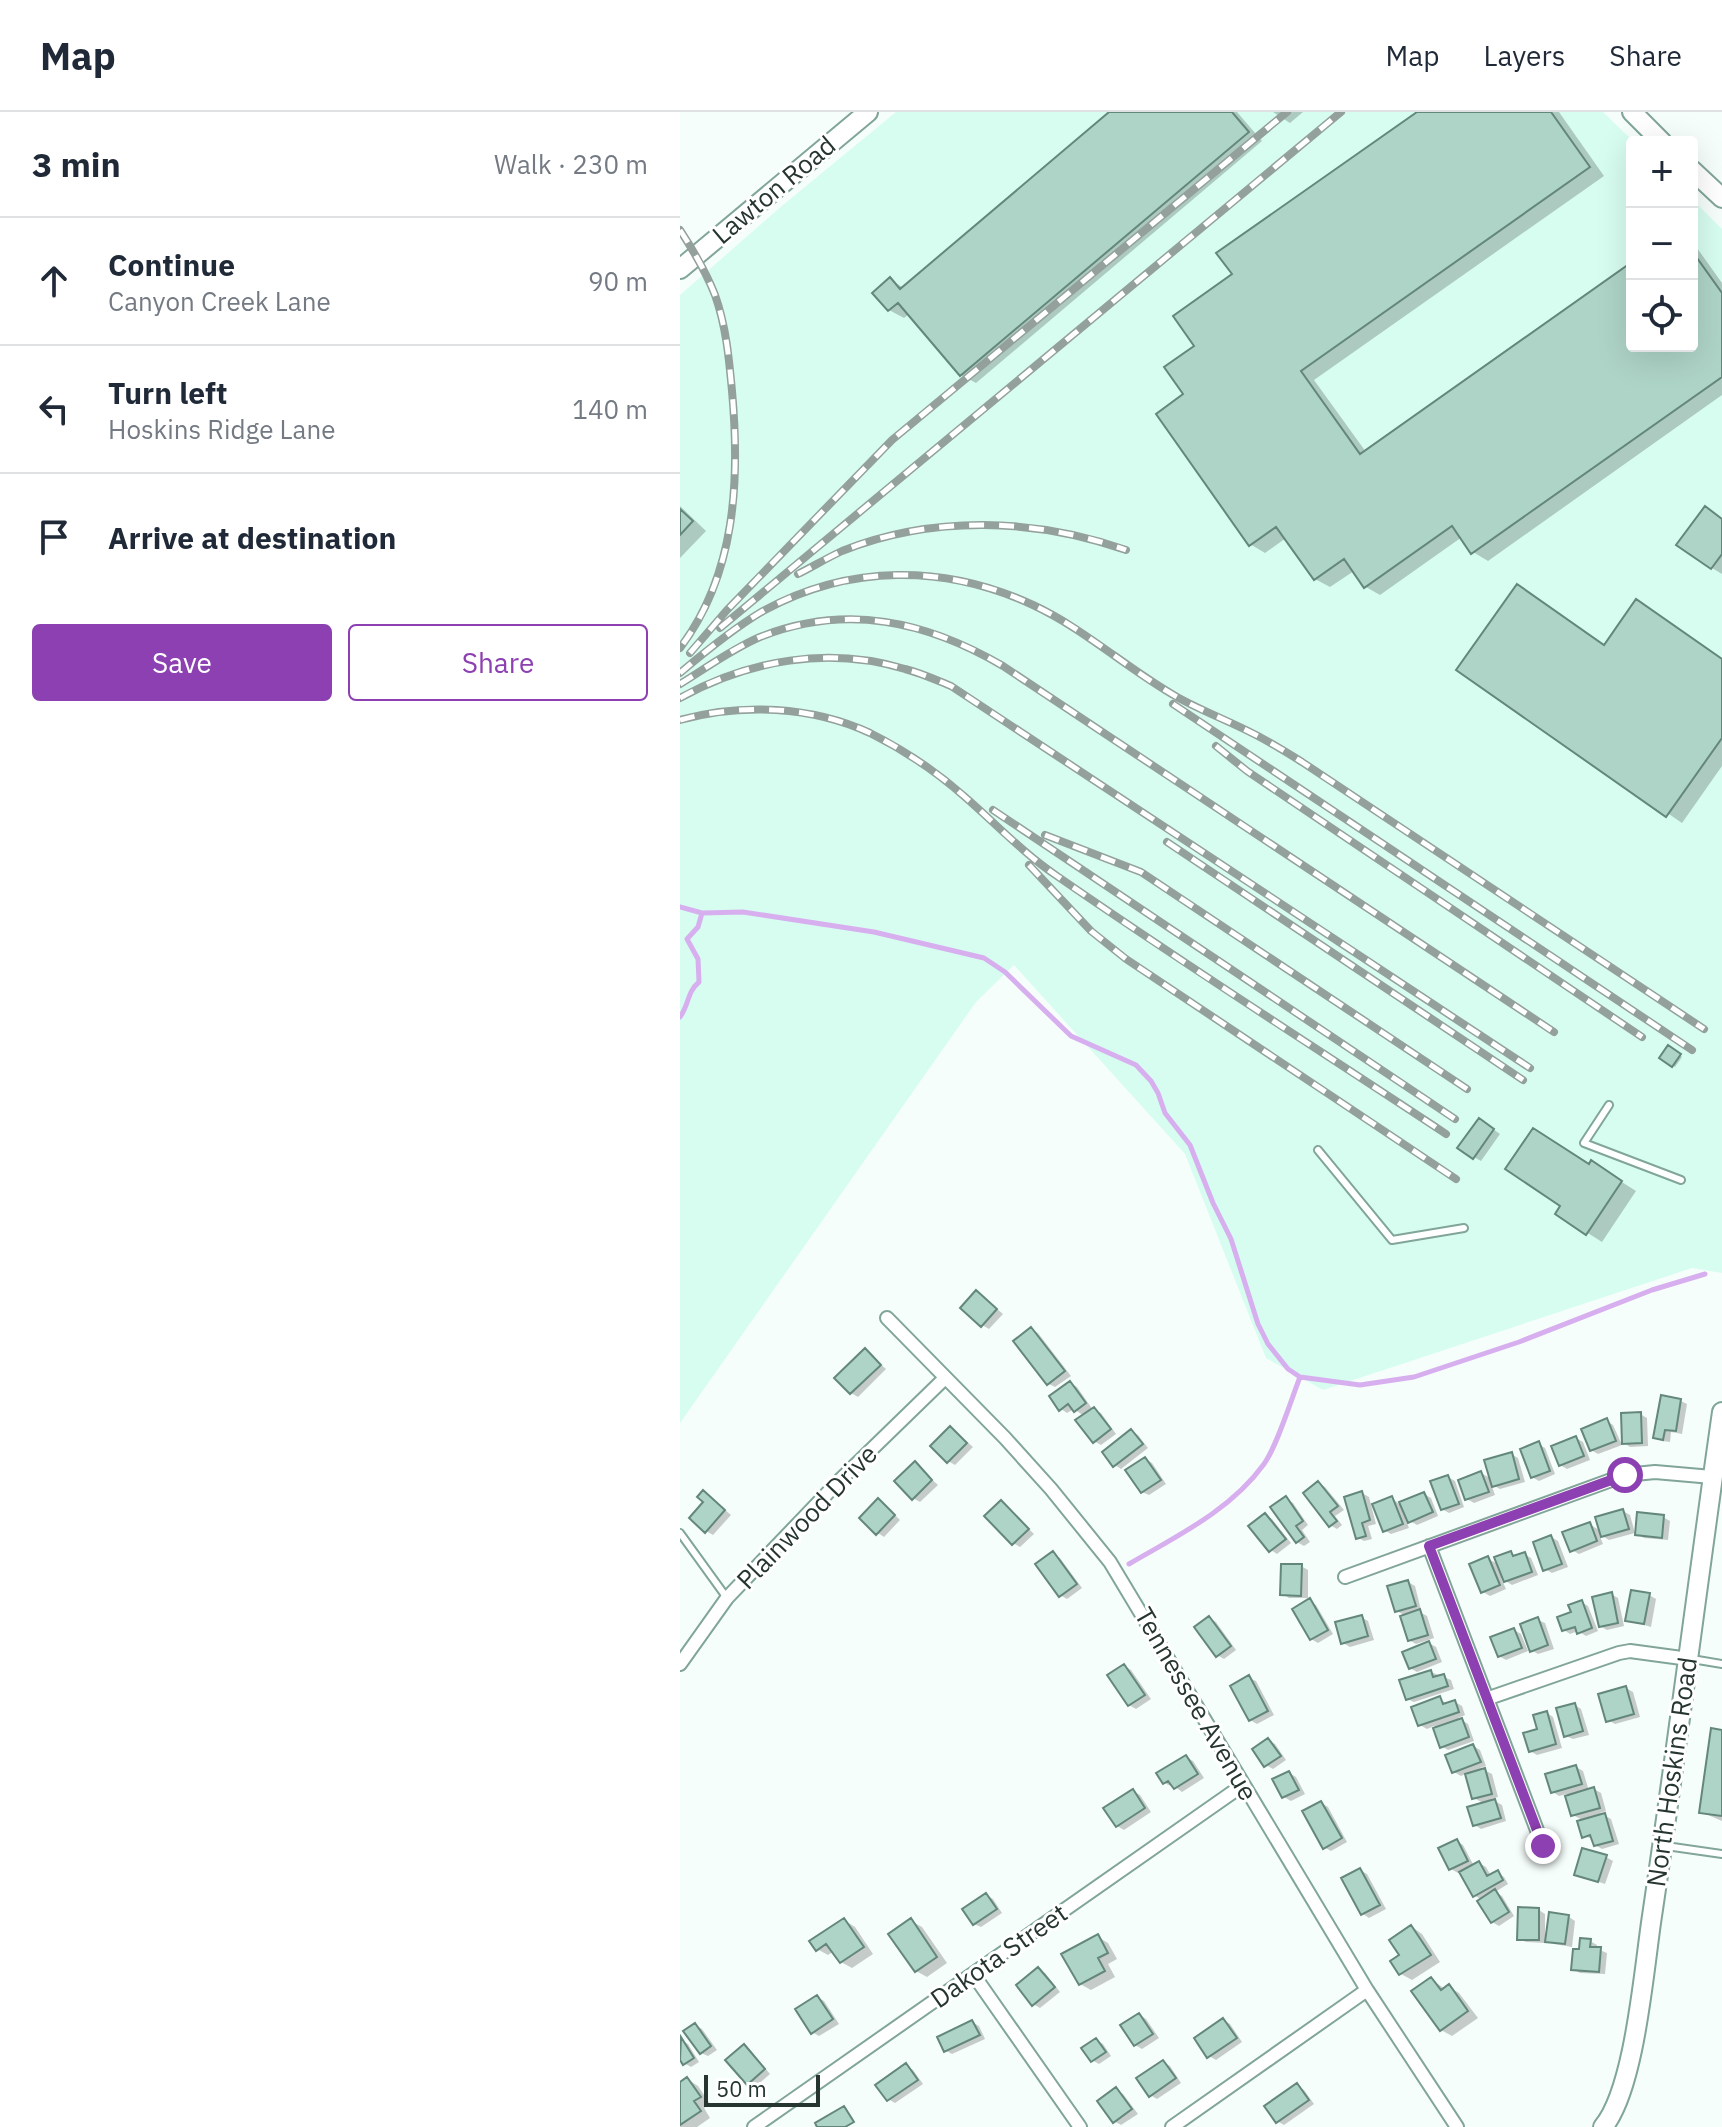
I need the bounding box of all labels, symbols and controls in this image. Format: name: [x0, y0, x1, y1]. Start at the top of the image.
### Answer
text: Map: [40, 31, 116, 80]
text: Map: [1385, 37, 1439, 74]
text: Layers: [1483, 37, 1565, 74]
text: Share: [1609, 37, 1682, 74]
street label: Lawton Road: [705, 128, 842, 251]
map controls: [1626, 136, 1698, 352]
button: +: [1626, 136, 1698, 208]
text: 3 min: [32, 142, 121, 186]
text: Walk · 230 m: [494, 147, 648, 181]
button: −: [1626, 208, 1698, 280]
text: Continue: [108, 245, 235, 284]
icon: ahead: [32, 259, 76, 303]
text: 90 m: [588, 264, 648, 298]
button: locate: [1626, 280, 1698, 352]
text: Canyon Creek Lane: [108, 284, 331, 318]
text: Turn left: [108, 373, 227, 412]
icon: left: [32, 387, 76, 431]
text: 140 m: [572, 392, 648, 426]
text: Hoskins Ridge Lane: [108, 412, 336, 446]
icon: arrive: [32, 515, 76, 559]
text: Arrive at destination: [108, 518, 396, 557]
button: Save: [32, 624, 332, 701]
button: Share: [348, 624, 648, 701]
street label: Plainwood Drive: [729, 1437, 884, 1596]
route start: [1607, 1457, 1643, 1493]
street label: Tennessee Avenue: [1128, 1601, 1266, 1806]
street label: North Hoskins Road: [1638, 1655, 1704, 1889]
route end: [1525, 1828, 1561, 1864]
street label: Dakota Street: [923, 1895, 1074, 2015]
scale bar: [704, 2071, 820, 2107]
text: 50 m: [716, 2074, 767, 2103]

